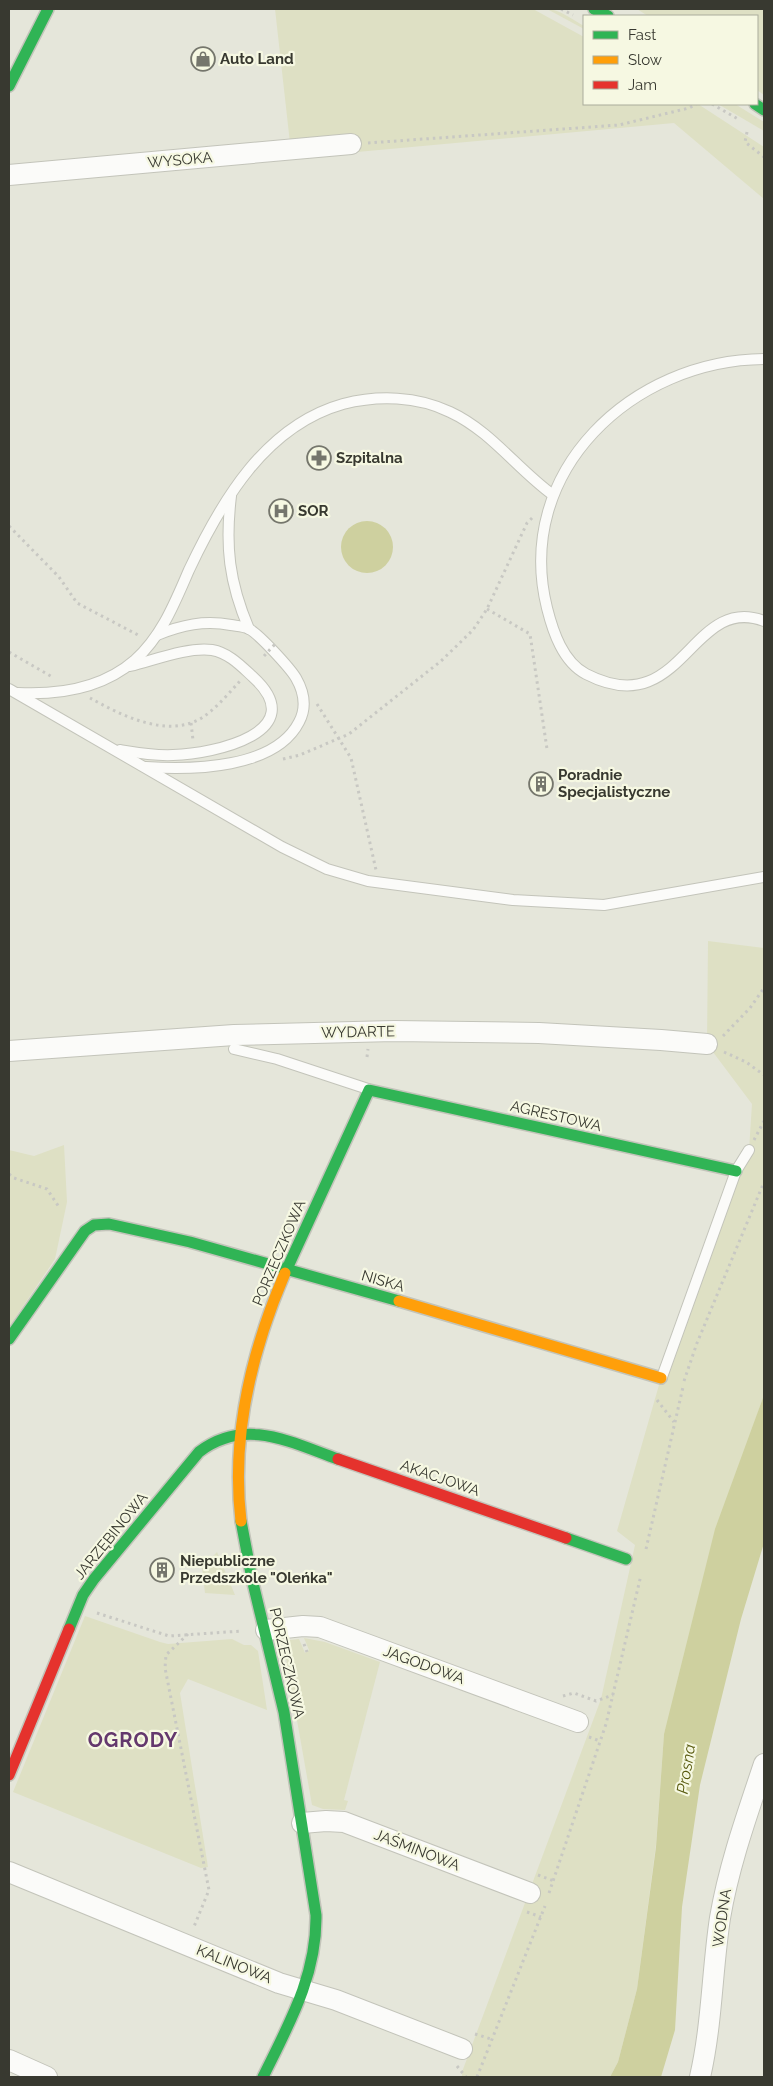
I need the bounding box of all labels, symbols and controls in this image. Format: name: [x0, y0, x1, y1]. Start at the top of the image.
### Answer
legend: [583, 15, 758, 105]
text: Fast: [628, 26, 656, 44]
shop icon: Auto Land: [190, 46, 216, 72]
place label: Auto Land: [220, 50, 294, 68]
text: Slow: [628, 51, 662, 69]
text: Jam: [628, 76, 657, 94]
street label: WYSOKA: [147, 148, 213, 172]
pharmacy icon: Szpitalna: [306, 445, 332, 471]
place label: Szpitalna: [336, 449, 403, 467]
hospital icon: SOR: [268, 498, 294, 524]
place label: SOR: [298, 502, 329, 520]
place label: Poradnie Specjalistyczne: [558, 766, 670, 801]
building icon: Poradnie Specjalistyczne: [528, 771, 554, 797]
street label: WYDARTE: [321, 1022, 395, 1042]
street label: AGRESTOWA: [509, 1097, 603, 1135]
street label: PORZECZKOWA: [249, 1197, 309, 1309]
street label: NISKA: [359, 1266, 407, 1296]
street label: AKACJOWA: [398, 1456, 482, 1500]
street label: JARZĘBINOWA: [70, 1489, 152, 1583]
place label: Niepubliczne Przedszkole "Oleńka": [180, 1552, 333, 1587]
building icon: Niepubliczne Przedszkole "Oleńka": [149, 1557, 175, 1583]
street label: PORZECZKOWA: [265, 1606, 309, 1720]
street label: JAGODOWA: [381, 1642, 467, 1688]
district label: OGRODY: [88, 1728, 178, 1752]
water label: Prosna: [673, 1742, 699, 1795]
street label: JAŚMINOWA: [372, 1825, 462, 1875]
street label: WODNA: [709, 1888, 735, 1948]
street label: KALINOWA: [194, 1941, 274, 1987]

